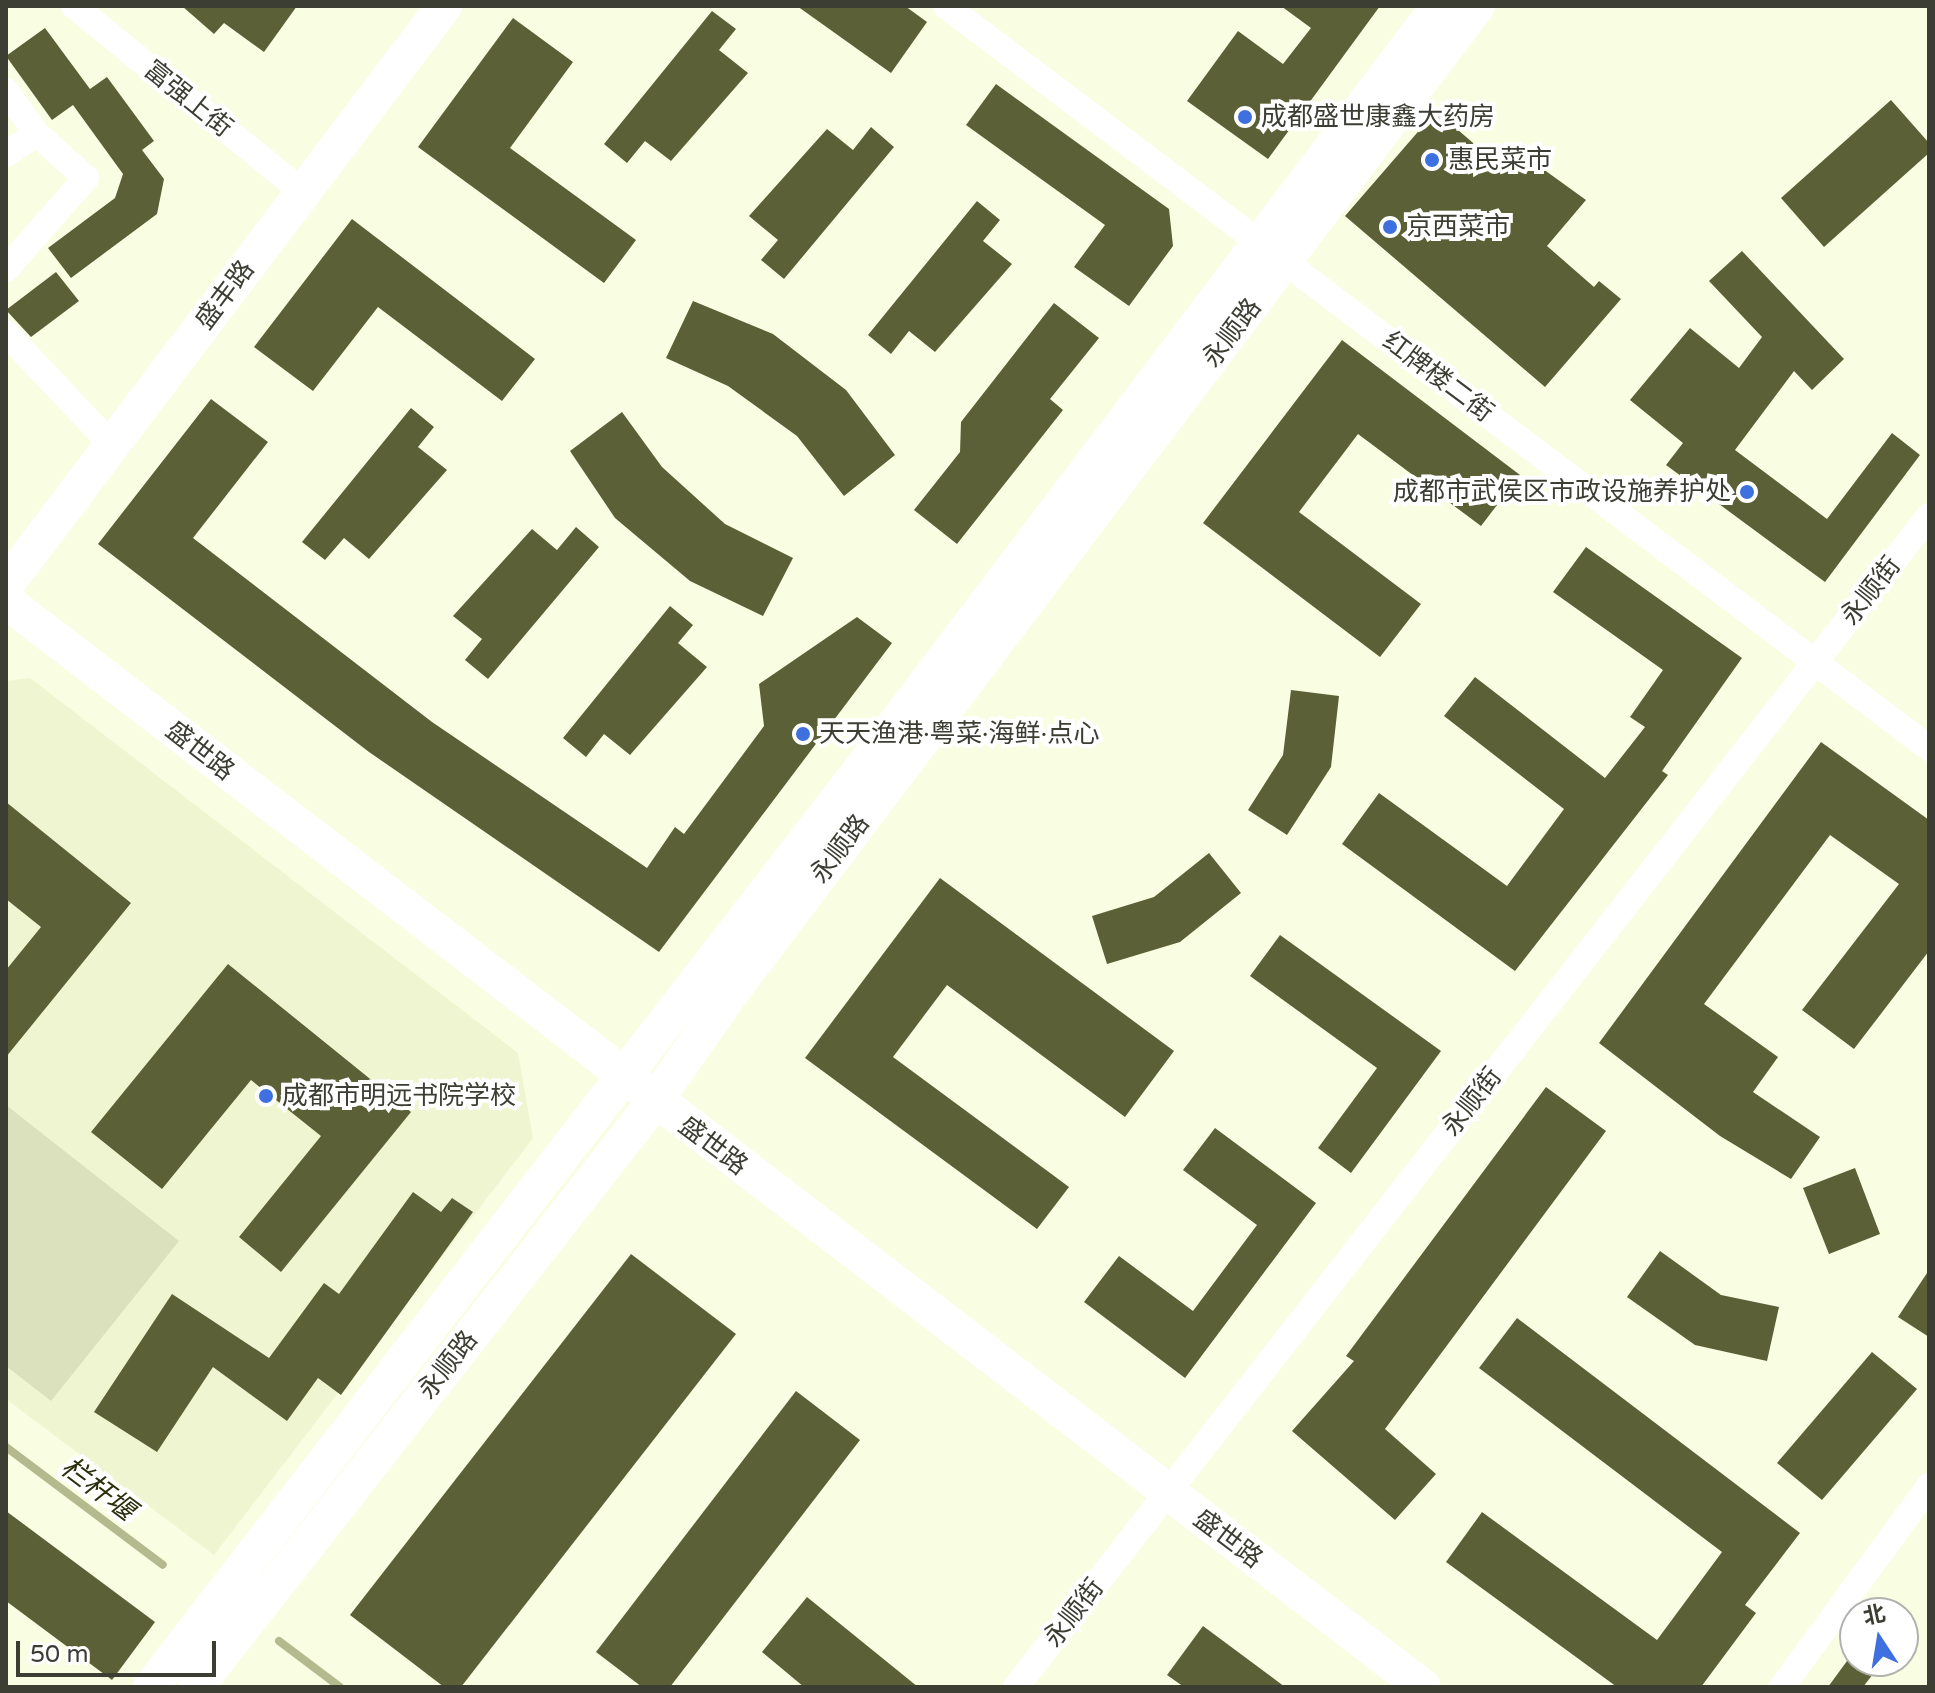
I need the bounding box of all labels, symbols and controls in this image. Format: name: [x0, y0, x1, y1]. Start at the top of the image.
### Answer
street label: 富强上街: [138, 54, 238, 144]
place label: 成都盛世康鑫大药房: [1261, 101, 1495, 133]
marker: 成都盛世康鑫大药房: [1236, 108, 1254, 126]
place label: 惠民菜市: [1448, 144, 1552, 176]
marker: 惠民菜市: [1423, 151, 1441, 169]
place label: 京西菜市: [1406, 211, 1510, 243]
marker: 京西菜市: [1381, 218, 1399, 236]
street label: 盛丰路: [189, 254, 261, 336]
street label: 永顺路: [1196, 292, 1268, 374]
street label: 红牌楼二街: [1377, 325, 1499, 429]
place label: 成都市武侯区市政设施养护处: [1393, 476, 1731, 508]
marker: 成都市武侯区市政设施养护处: [1738, 483, 1756, 501]
street label: 永顺街: [1835, 551, 1907, 631]
street label: 盛世路: [160, 715, 240, 787]
place label: 天天渔港·粤菜·海鲜·点心: [819, 718, 1099, 750]
marker: 天天渔港·粤菜·海鲜·点心: [794, 725, 812, 743]
street label: 永顺路: [804, 808, 876, 890]
street label: 永顺街: [1436, 1062, 1508, 1142]
place label: 成都市明远书院学校: [282, 1080, 516, 1112]
marker: 成都市明远书院学校: [257, 1087, 275, 1105]
street label: 盛世路: [672, 1110, 754, 1182]
street label: 永顺路: [412, 1325, 484, 1405]
water label: 栏杆堰: [54, 1450, 142, 1528]
street label: 盛世路: [1187, 1503, 1269, 1575]
street label: 永顺街: [1038, 1573, 1110, 1653]
north arrow: [1839, 1597, 1919, 1677]
text: 北: [1861, 1600, 1888, 1630]
scale bar: [20, 1625, 220, 1675]
text: 50 m: [30, 1640, 88, 1669]

